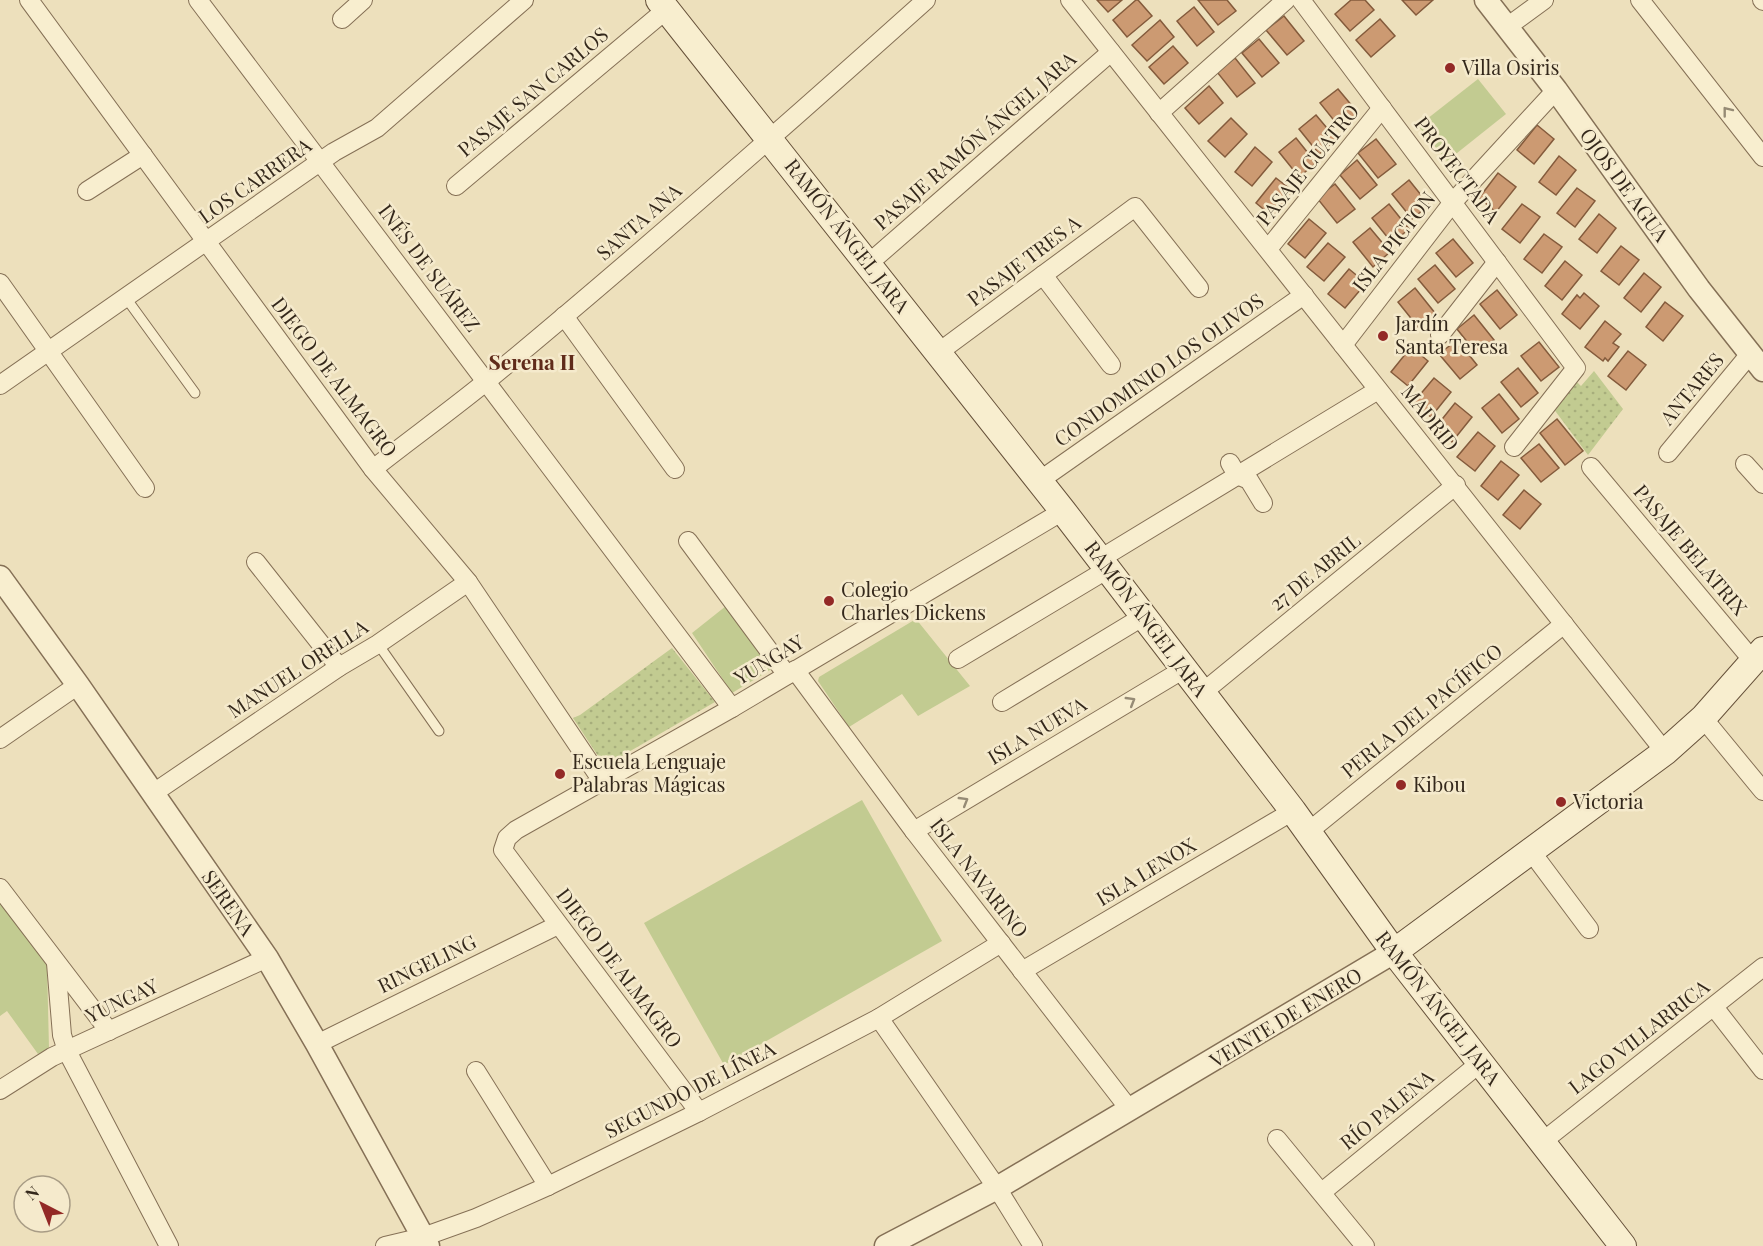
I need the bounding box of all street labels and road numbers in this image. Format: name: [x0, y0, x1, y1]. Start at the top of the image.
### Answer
street label: PASAJE SAN CARLOS: [451, 20, 613, 162]
street label: PASAJE RAMÓN ÁNGEL JARA: [867, 44, 1081, 235]
street label: PASAJE CUATRO: [1249, 98, 1364, 230]
street label: PROYECTADA: [1409, 110, 1507, 228]
street label: OJOS DE AGUA: [1575, 122, 1676, 247]
street label: LOS CARRERA: [192, 131, 316, 229]
street label: RAMÓN ÁNGEL JARA: [779, 152, 917, 318]
street label: SANTA ANA: [590, 176, 686, 265]
street label: ISLA PICTON: [1345, 185, 1440, 297]
street label: INÉS DE SUÁREZ: [373, 198, 487, 336]
street label: PASAJE TRES A: [961, 208, 1086, 311]
street label: CONDOMINIO LOS OLIVOS: [1048, 286, 1268, 451]
street label: DIEGO DE ALMAGRO: [266, 291, 404, 461]
street label: ANTARES: [1652, 346, 1729, 430]
street label: MADRID: [1396, 378, 1466, 456]
street label: PASAJE BELATRIX: [1628, 478, 1754, 620]
street label: 27 DE ABRIL: [1263, 526, 1365, 616]
street label: RAMÓN ÁNGEL JARA: [1080, 535, 1215, 702]
street label: MANUEL ORELLA: [222, 612, 373, 723]
street label: YUNGAY: [727, 627, 808, 691]
street label: PERLA DEL PACÍFICO: [1335, 636, 1507, 783]
street label: ISLA NUEVA: [982, 689, 1091, 770]
street label: ISLA NAVARINO: [925, 812, 1035, 942]
street label: ISLA LENOX: [1090, 830, 1200, 911]
street label: SERENA: [197, 864, 262, 941]
street label: DIEGO DE ALMAGRO: [551, 882, 689, 1052]
street label: RAMÓN ÁNGEL JARA: [1370, 924, 1508, 1090]
street label: RINGELING: [373, 927, 480, 998]
street label: VEINTE DE ENERO: [1203, 961, 1366, 1073]
street label: YUNGAY: [80, 971, 162, 1029]
street label: LAGO VILLARRICA: [1562, 972, 1714, 1099]
street label: SEGUNDO DE LÍNEA: [599, 1034, 780, 1143]
street label: RÍO PALENA: [1334, 1063, 1439, 1155]

